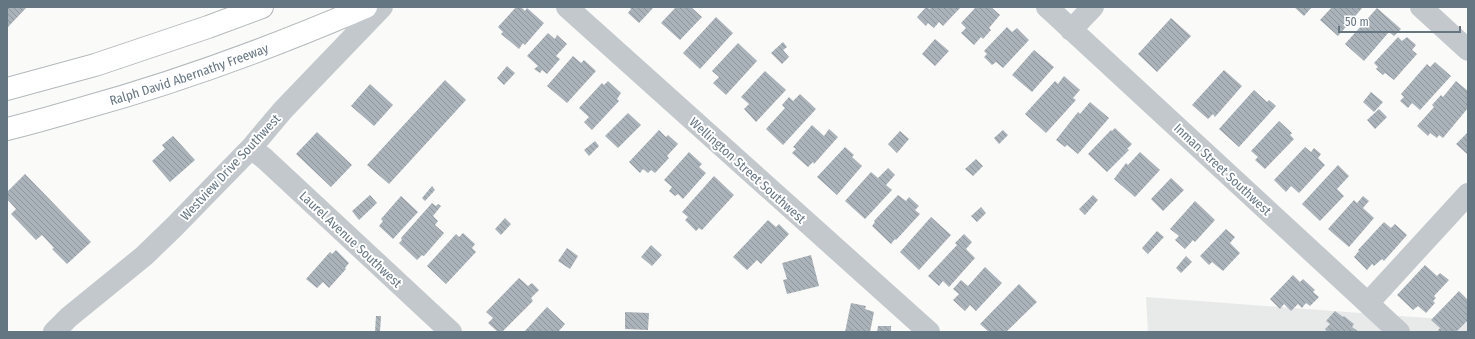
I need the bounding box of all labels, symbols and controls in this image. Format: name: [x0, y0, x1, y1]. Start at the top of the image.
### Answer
scale bar: [1339, 8, 1460, 34]
text: 50 m: [1345, 15, 1369, 29]
street label: Ralph David Abernathy Freeway: [108, 40, 271, 108]
street label: Westview Drive Southwest: [177, 111, 284, 223]
street label: Wellington Street Southwest: [687, 114, 809, 227]
street label: Inman Street Southwest: [1171, 120, 1275, 219]
street label: Laurel Avenue Southwest: [297, 188, 405, 291]

